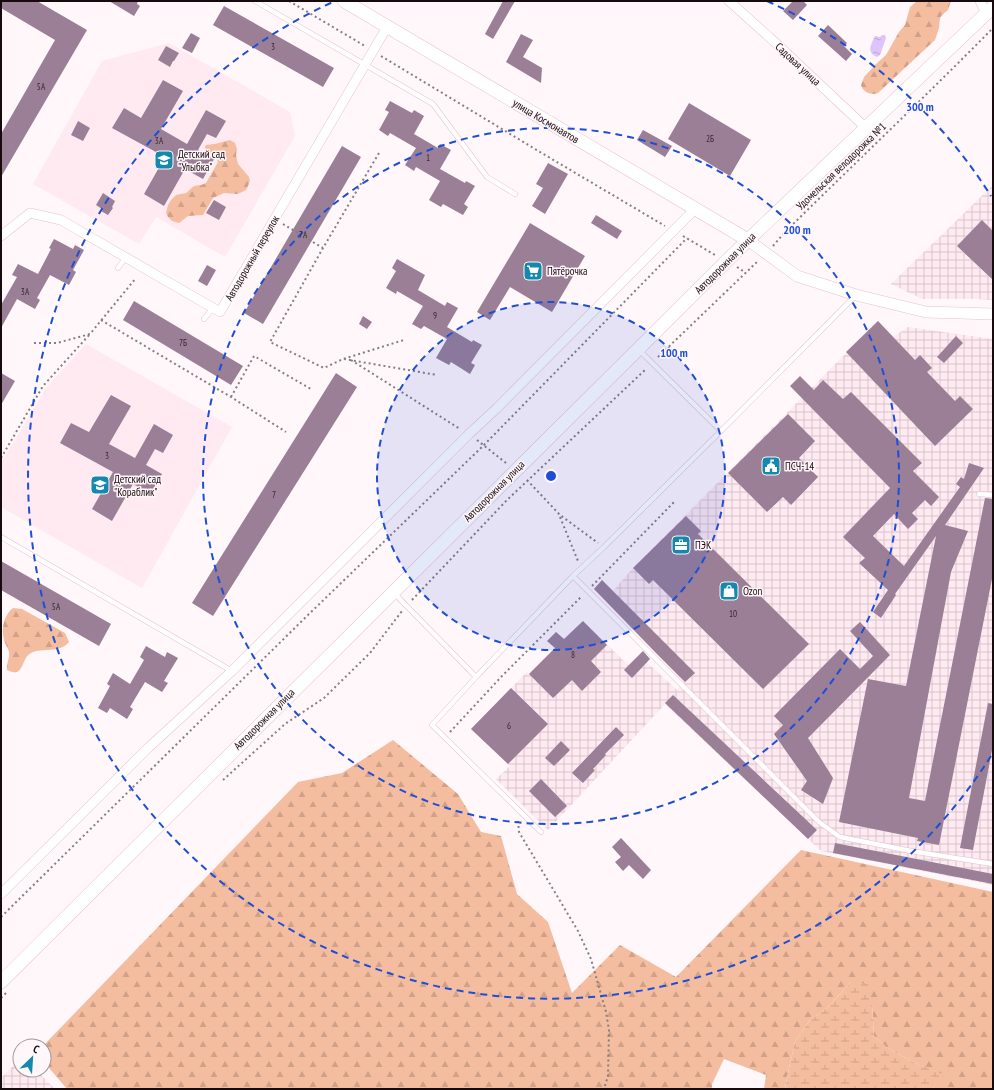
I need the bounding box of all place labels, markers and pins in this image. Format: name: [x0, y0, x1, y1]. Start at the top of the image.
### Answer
place label: Детский сад "Улыбка": [178, 147, 225, 174]
school or university icon: Детский сад "Улыбка": [153, 149, 175, 171]
supermarket icon: Пятёрочка: [522, 260, 544, 282]
place label: Пятёрочка: [547, 264, 588, 278]
public building icon: ПСЧ-14: [760, 455, 782, 477]
place label: ПСЧ-14: [785, 459, 814, 473]
centre of rings: [544, 469, 558, 483]
place label: Детский сад "Кораблик": [114, 472, 161, 499]
school or university icon: Детский сад "Кораблик": [89, 474, 111, 496]
office icon: ПЭК: [670, 534, 692, 556]
place label: ПЭК: [695, 538, 712, 552]
shop icon: Ozon: [718, 580, 740, 602]
place label: Ozon: [743, 584, 762, 598]

